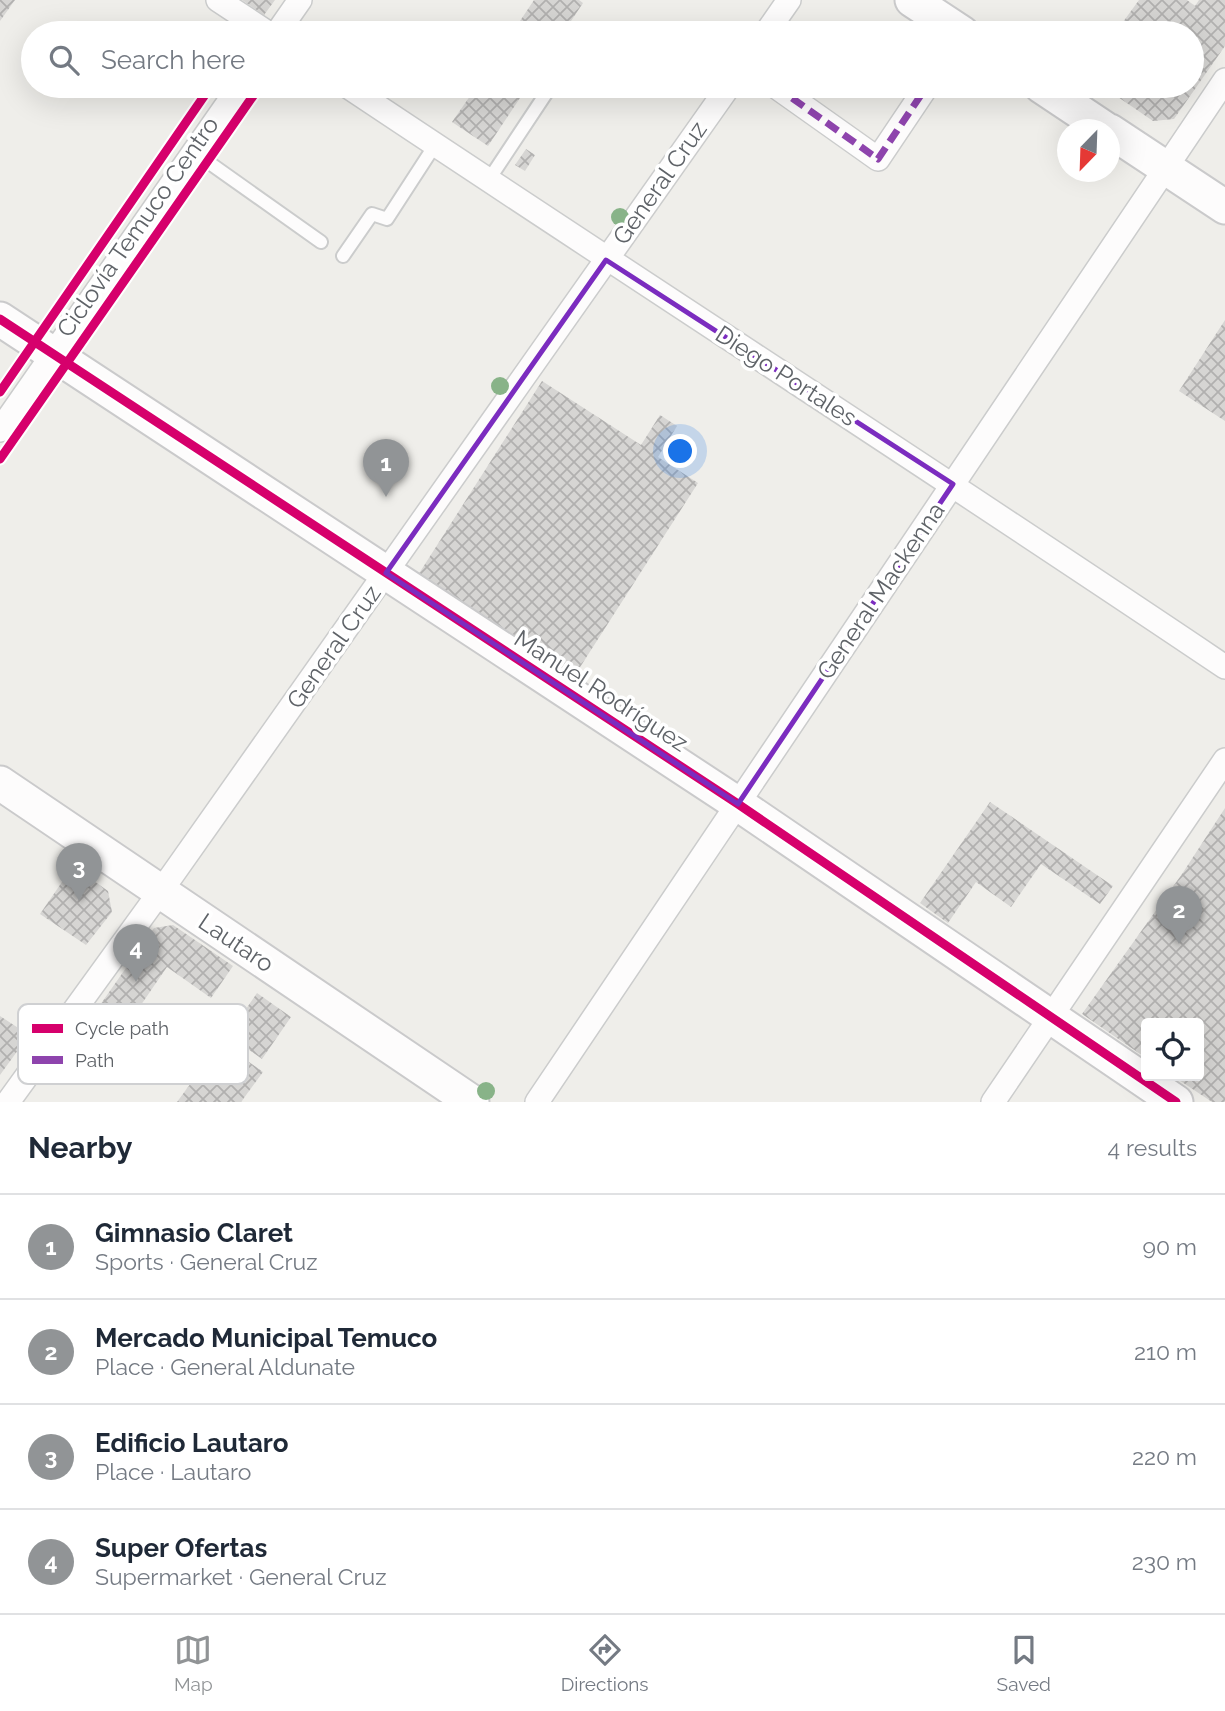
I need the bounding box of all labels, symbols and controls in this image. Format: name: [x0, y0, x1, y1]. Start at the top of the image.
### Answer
search box: [21, 21, 1204, 98]
icon: search: [45, 41, 83, 79]
text: Search here: [101, 45, 245, 75]
street label: Ciclovía Temuco Centro: [50, 111, 225, 342]
street label: General Cruz: [607, 116, 713, 250]
north arrow: [1057, 119, 1120, 182]
street label: Diego Portales: [710, 319, 862, 432]
your location: [663, 434, 697, 468]
pin: 1: [363, 439, 409, 497]
street label: General Mackenna: [811, 497, 951, 685]
street label: General Cruz: [281, 580, 387, 714]
street label: Manuel Rodríguez: [509, 624, 694, 758]
pin: 3: [56, 843, 102, 901]
pin: 2: [1156, 886, 1202, 944]
street label: Lautaro: [193, 907, 280, 978]
pin: 4: [113, 924, 159, 982]
legend: [18, 1004, 248, 1084]
text: Cycle path: [75, 1017, 169, 1039]
map controls: [1141, 1018, 1204, 1081]
button: locate: [1141, 1018, 1204, 1081]
text: Path: [75, 1049, 114, 1071]
text: Nearby: [28, 1130, 132, 1165]
text: 4 results: [1108, 1134, 1197, 1161]
text: Gimnasio Claret: [95, 1218, 293, 1248]
text: 1: [45, 1233, 57, 1260]
text: 90 m: [1142, 1233, 1197, 1260]
text: Sports · General Cruz: [95, 1248, 318, 1275]
text: Mercado Municipal Temuco: [95, 1323, 437, 1353]
text: 2: [45, 1338, 57, 1365]
text: 210 m: [1134, 1338, 1197, 1365]
text: Place · General Aldunate: [95, 1353, 355, 1380]
text: Edificio Lautaro: [95, 1428, 289, 1458]
text: 3: [45, 1443, 57, 1470]
text: 220 m: [1132, 1443, 1197, 1470]
text: Place · Lautaro: [95, 1458, 251, 1485]
text: Super Ofertas: [95, 1533, 267, 1563]
text: 4: [44, 1548, 58, 1575]
text: 230 m: [1132, 1548, 1197, 1575]
text: Supermarket · General Cruz: [95, 1563, 387, 1590]
tab: Map: [174, 1631, 213, 1695]
tab: Directions: [561, 1631, 649, 1695]
tab: Saved: [997, 1631, 1051, 1695]

